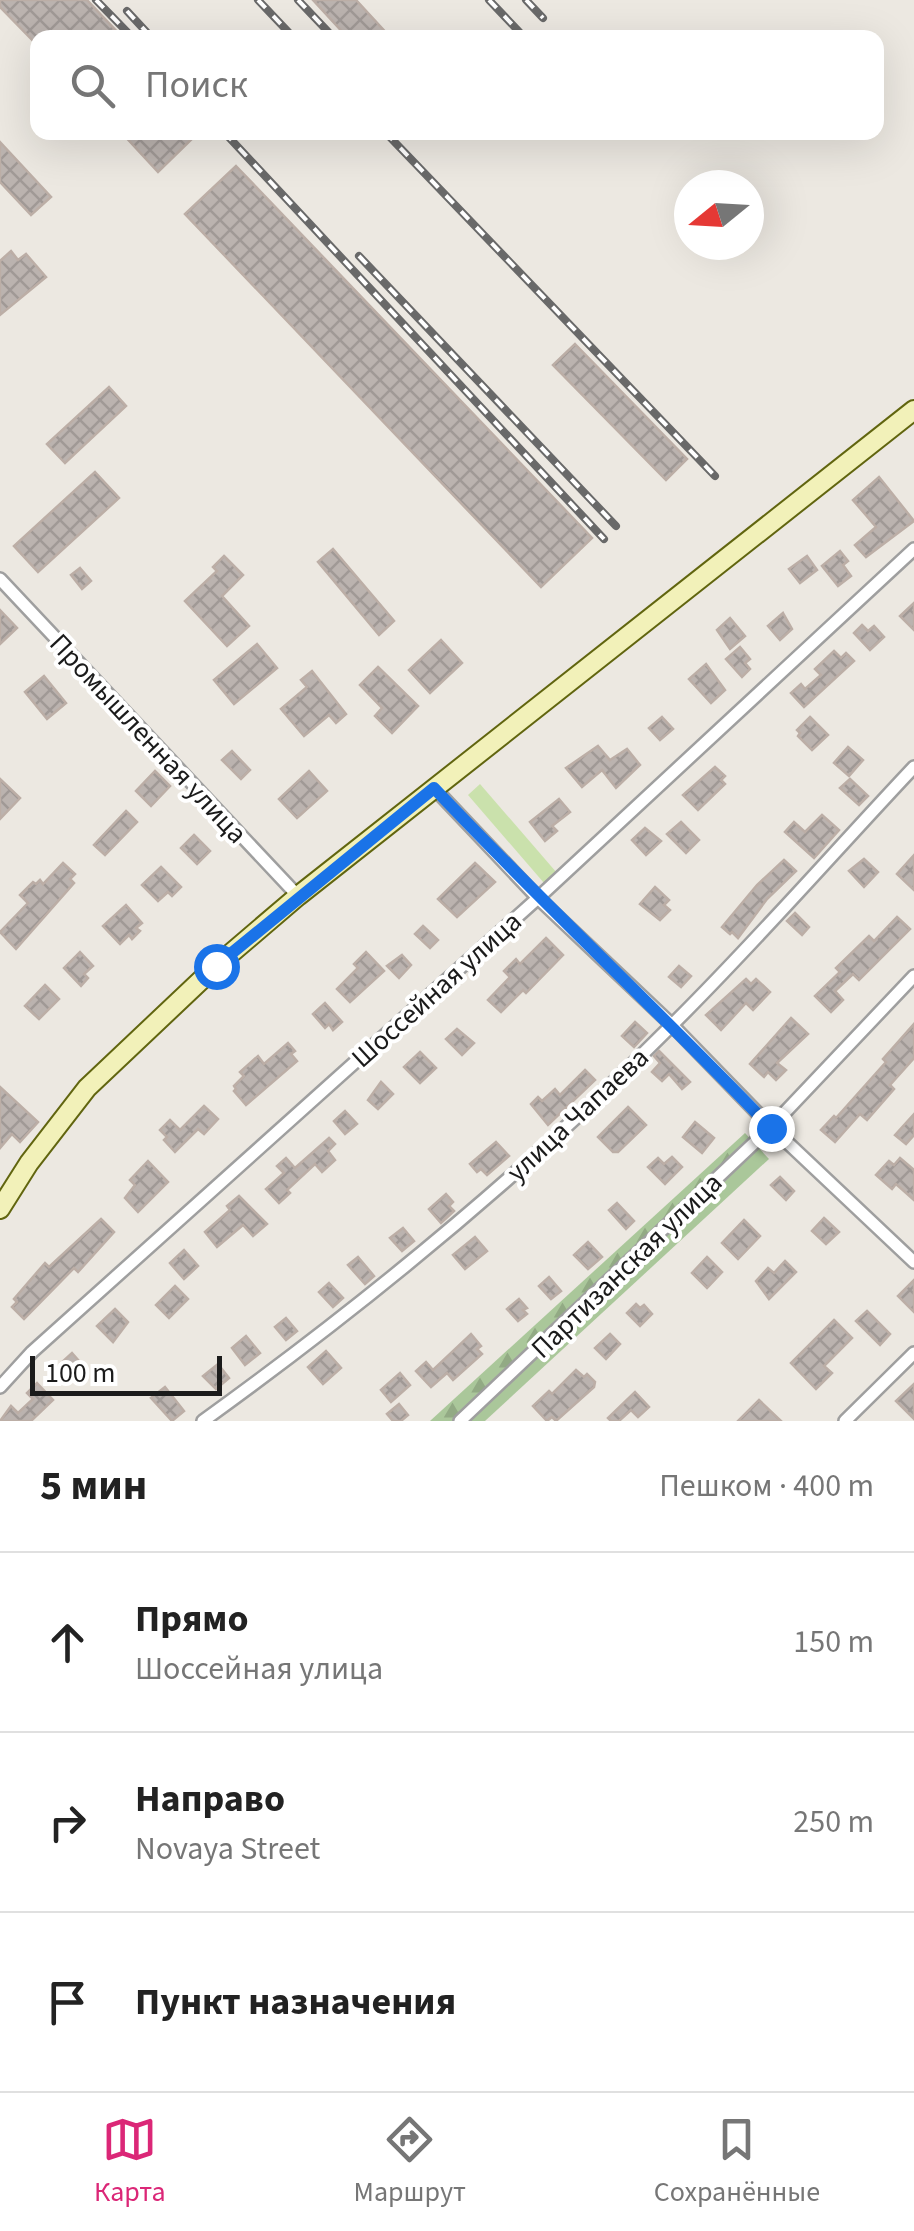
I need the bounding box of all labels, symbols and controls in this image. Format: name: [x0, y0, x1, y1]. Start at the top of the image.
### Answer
search box: [30, 30, 884, 140]
icon: search: [65, 58, 120, 113]
text: Поиск: [145, 58, 248, 112]
north arrow: [674, 170, 764, 260]
street label: Промышленная улица: [40, 625, 256, 853]
street label: Шоссейная улица: [343, 902, 531, 1077]
route start: [194, 944, 240, 990]
street label: улица Чапаева: [498, 1038, 658, 1191]
route end: [749, 1106, 795, 1152]
street label: Партизанская улица: [522, 1164, 731, 1368]
scale bar: [30, 1351, 222, 1396]
text: 100 m: [45, 1353, 116, 1393]
text: 5 мин: [40, 1456, 147, 1516]
text: Пешком · 400 m: [659, 1463, 874, 1509]
text: Прямо: [135, 1592, 249, 1646]
icon: ahead: [40, 1615, 95, 1670]
text: 150 m: [793, 1619, 874, 1665]
text: Шоссейная улица: [135, 1646, 383, 1692]
text: Направо: [135, 1772, 285, 1826]
icon: right: [40, 1795, 95, 1850]
text: 250 m: [793, 1799, 874, 1845]
text: Novaya Street: [135, 1826, 320, 1872]
icon: arrive: [40, 1975, 95, 2030]
text: Пункт назначения: [135, 1975, 456, 2029]
tab: Карта: [94, 2112, 166, 2212]
tab: Маршрут: [354, 2112, 466, 2212]
tab: Сохранённые: [654, 2112, 820, 2212]

